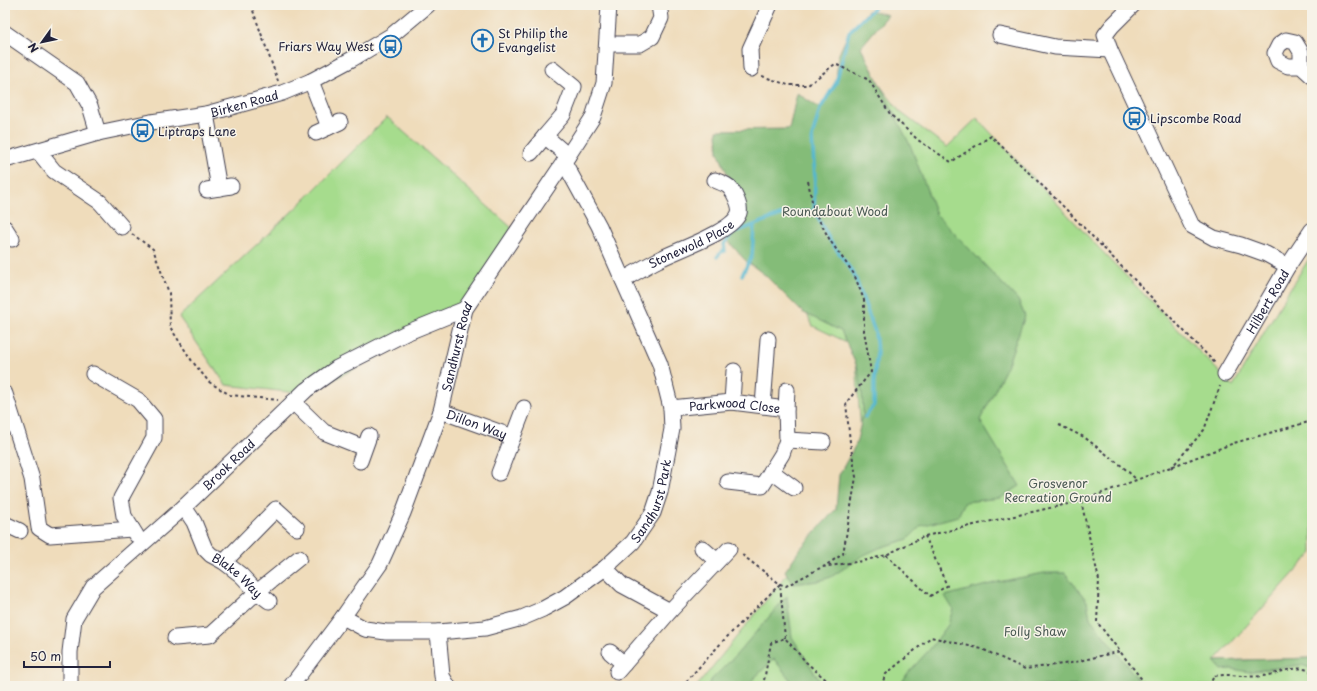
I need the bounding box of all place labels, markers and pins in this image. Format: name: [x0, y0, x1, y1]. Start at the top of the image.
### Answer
place label: St Philip the Evangelist: [498, 24, 568, 56]
church icon: St Philip the Evangelist: [469, 27, 495, 53]
bus stop icon: Friars Way West: [377, 33, 403, 59]
place label: Friars Way West: [278, 37, 374, 55]
bus stop icon: Lipscombe Road: [1121, 105, 1147, 131]
place label: Lipscombe Road: [1150, 109, 1242, 127]
bus stop icon: Liptraps Lane: [129, 118, 155, 144]
place label: Liptraps Lane: [158, 122, 236, 140]

